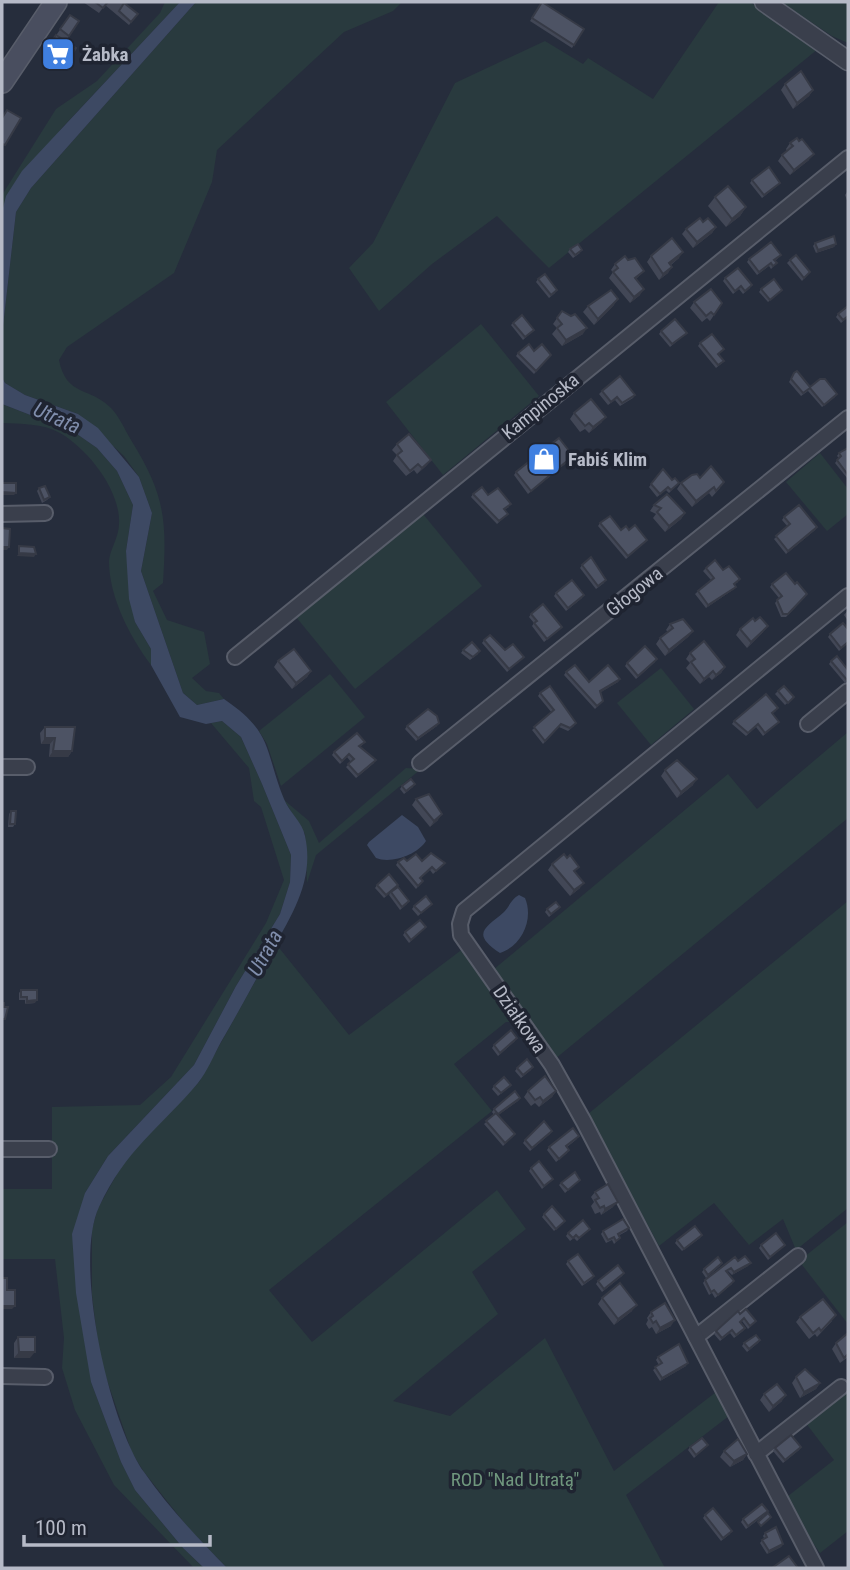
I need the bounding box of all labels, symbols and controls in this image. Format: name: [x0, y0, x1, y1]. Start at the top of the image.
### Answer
supermarket icon: Żabka: [39, 35, 77, 73]
place label: Żabka: [82, 43, 129, 66]
street label: Kampinoska: [497, 368, 584, 444]
water label: Utrata: [30, 397, 84, 439]
shop icon: Fabiś Klim: [525, 440, 563, 478]
place label: Fabiś Klim: [568, 448, 647, 471]
street label: Głogowa: [601, 562, 667, 621]
water label: Utrata: [243, 926, 287, 980]
street label: Działkowa: [488, 981, 551, 1057]
park label: ROD "Nad Utratą": [451, 1468, 579, 1491]
scale bar: [24, 1504, 210, 1548]
text: 100 m: [35, 1516, 87, 1540]

